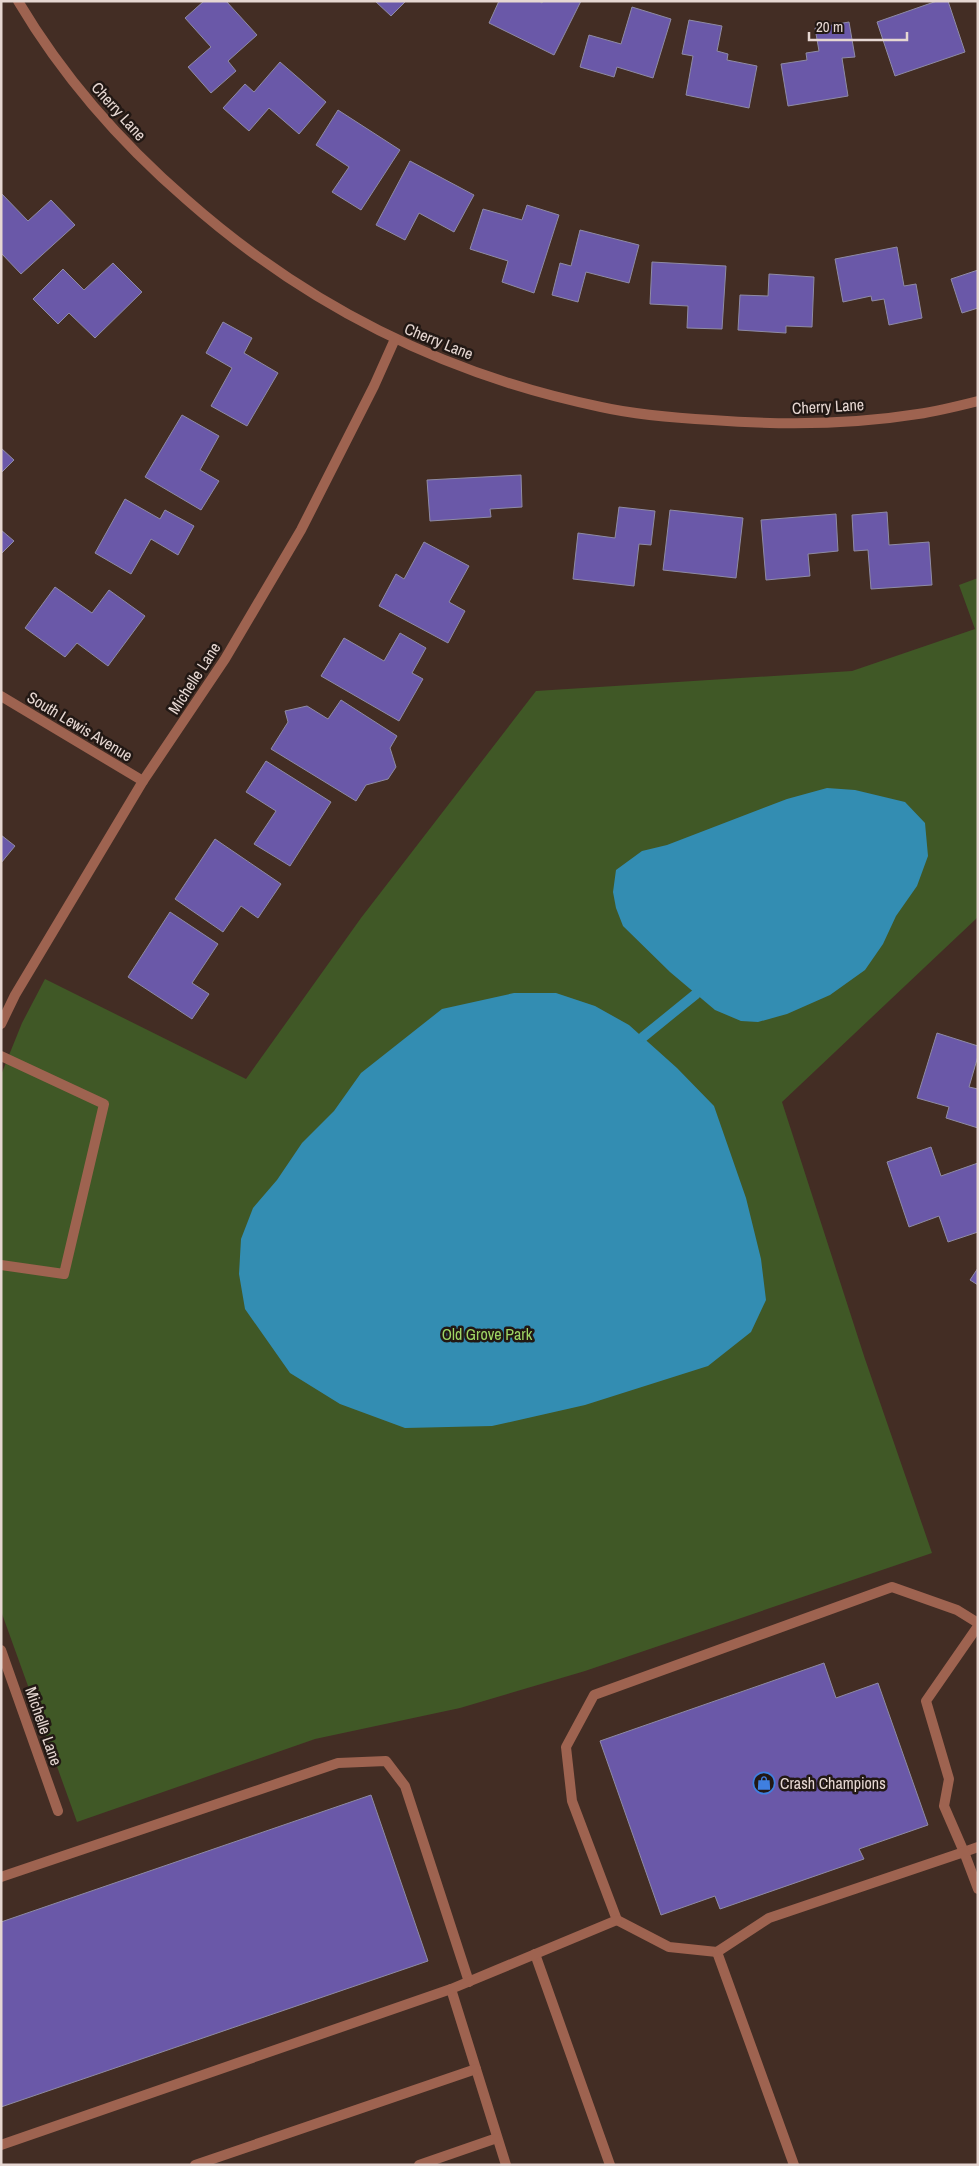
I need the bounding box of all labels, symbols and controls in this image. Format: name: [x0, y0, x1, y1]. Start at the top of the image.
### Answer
scale bar: [809, 10, 906, 42]
text: 20 m: [816, 16, 843, 37]
street label: Cherry Lane: [87, 77, 151, 145]
street label: Cherry Lane: [401, 317, 477, 365]
street label: Cherry Lane: [791, 393, 865, 419]
street label: Michelle Lane: [163, 638, 225, 718]
street label: South Lewis Avenue: [23, 686, 137, 766]
park label: Old Grove Park: [442, 1323, 533, 1345]
street label: Michelle Lane: [20, 1684, 68, 1768]
shop icon: Crash Champions: [752, 1771, 776, 1795]
place label: Crash Champions: [780, 1772, 886, 1794]

